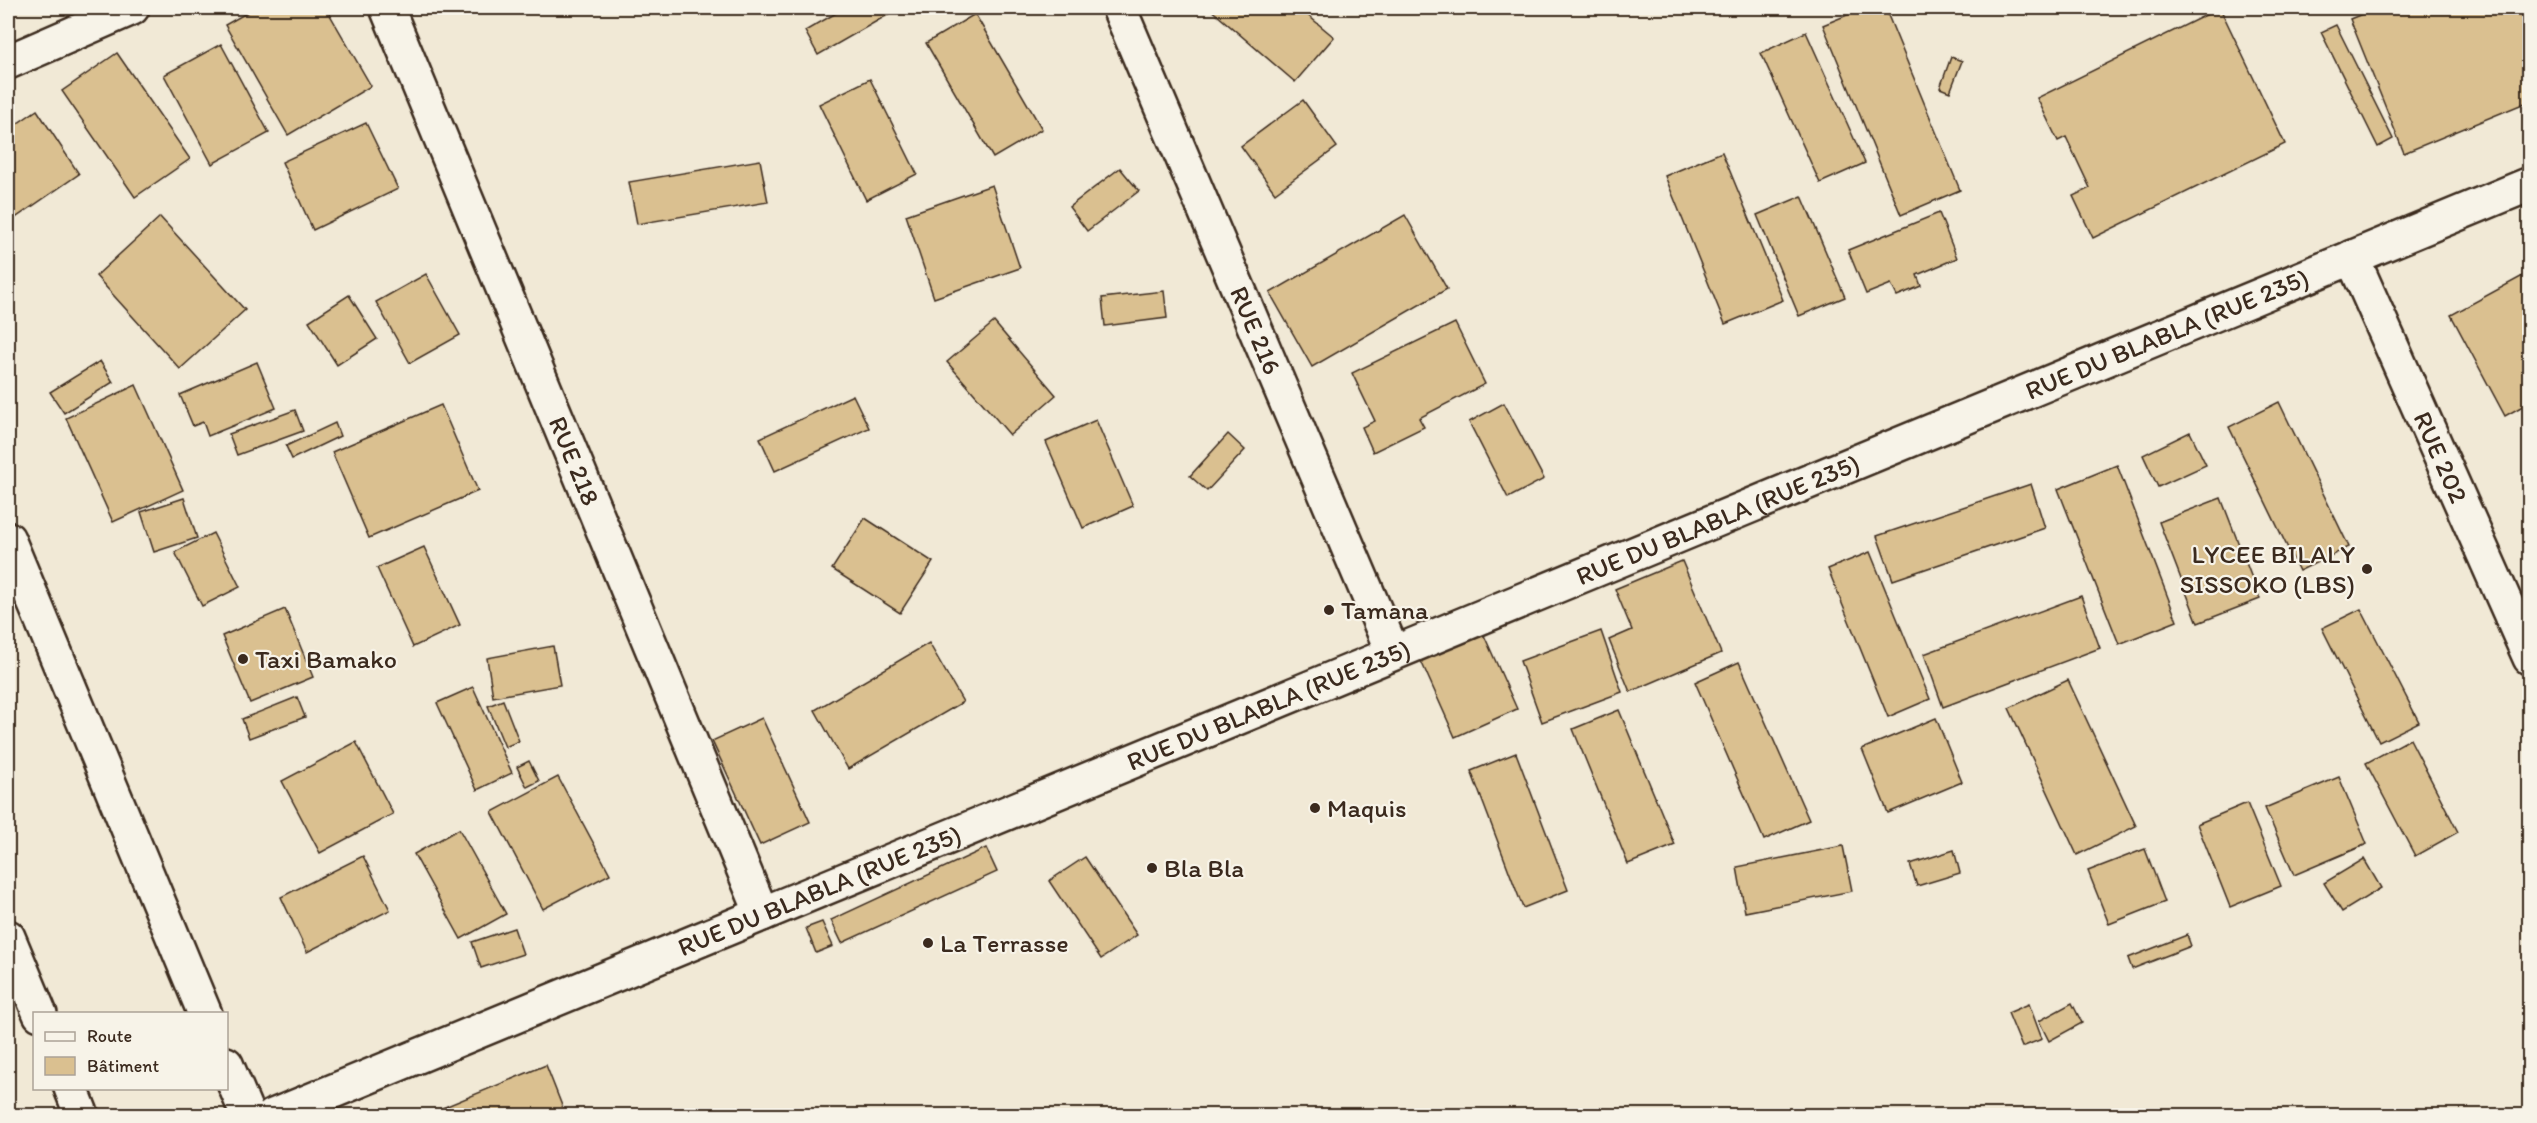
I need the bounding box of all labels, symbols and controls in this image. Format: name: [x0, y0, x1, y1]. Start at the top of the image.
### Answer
street label: RUE DU BLABLA (RUE 235): [2020, 261, 2313, 407]
street label: RUE 216: [1223, 281, 1289, 379]
street label: RUE 202: [2407, 406, 2475, 508]
street label: RUE 218: [542, 411, 607, 510]
street label: RUE DU BLABLA (RUE 235): [1571, 447, 1864, 592]
place label: LYCEE BILALY SISSOKO (LBS): [2180, 538, 2355, 600]
marker: LYCEE BILALY SISSOKO (LBS): [2360, 562, 2374, 576]
place label: Tamana: [1341, 594, 1429, 626]
marker: Tamana: [1322, 603, 1336, 617]
street label: RUE DU BLABLA (RUE 235): [1122, 632, 1415, 778]
place label: Taxi Bamako: [255, 643, 397, 675]
marker: Taxi Bamako: [236, 652, 250, 666]
place label: Maquis: [1327, 792, 1407, 824]
marker: Maquis: [1308, 801, 1322, 815]
street label: RUE DU BLABLA (RUE 235): [673, 818, 966, 963]
place label: Bla Bla: [1164, 852, 1244, 884]
marker: Bla Bla: [1145, 861, 1159, 875]
place label: La Terrasse: [940, 927, 1069, 959]
marker: La Terrasse: [921, 936, 935, 950]
legend: [33, 1012, 228, 1090]
text: Route: [87, 1025, 132, 1047]
text: Bâtiment: [87, 1055, 160, 1077]

